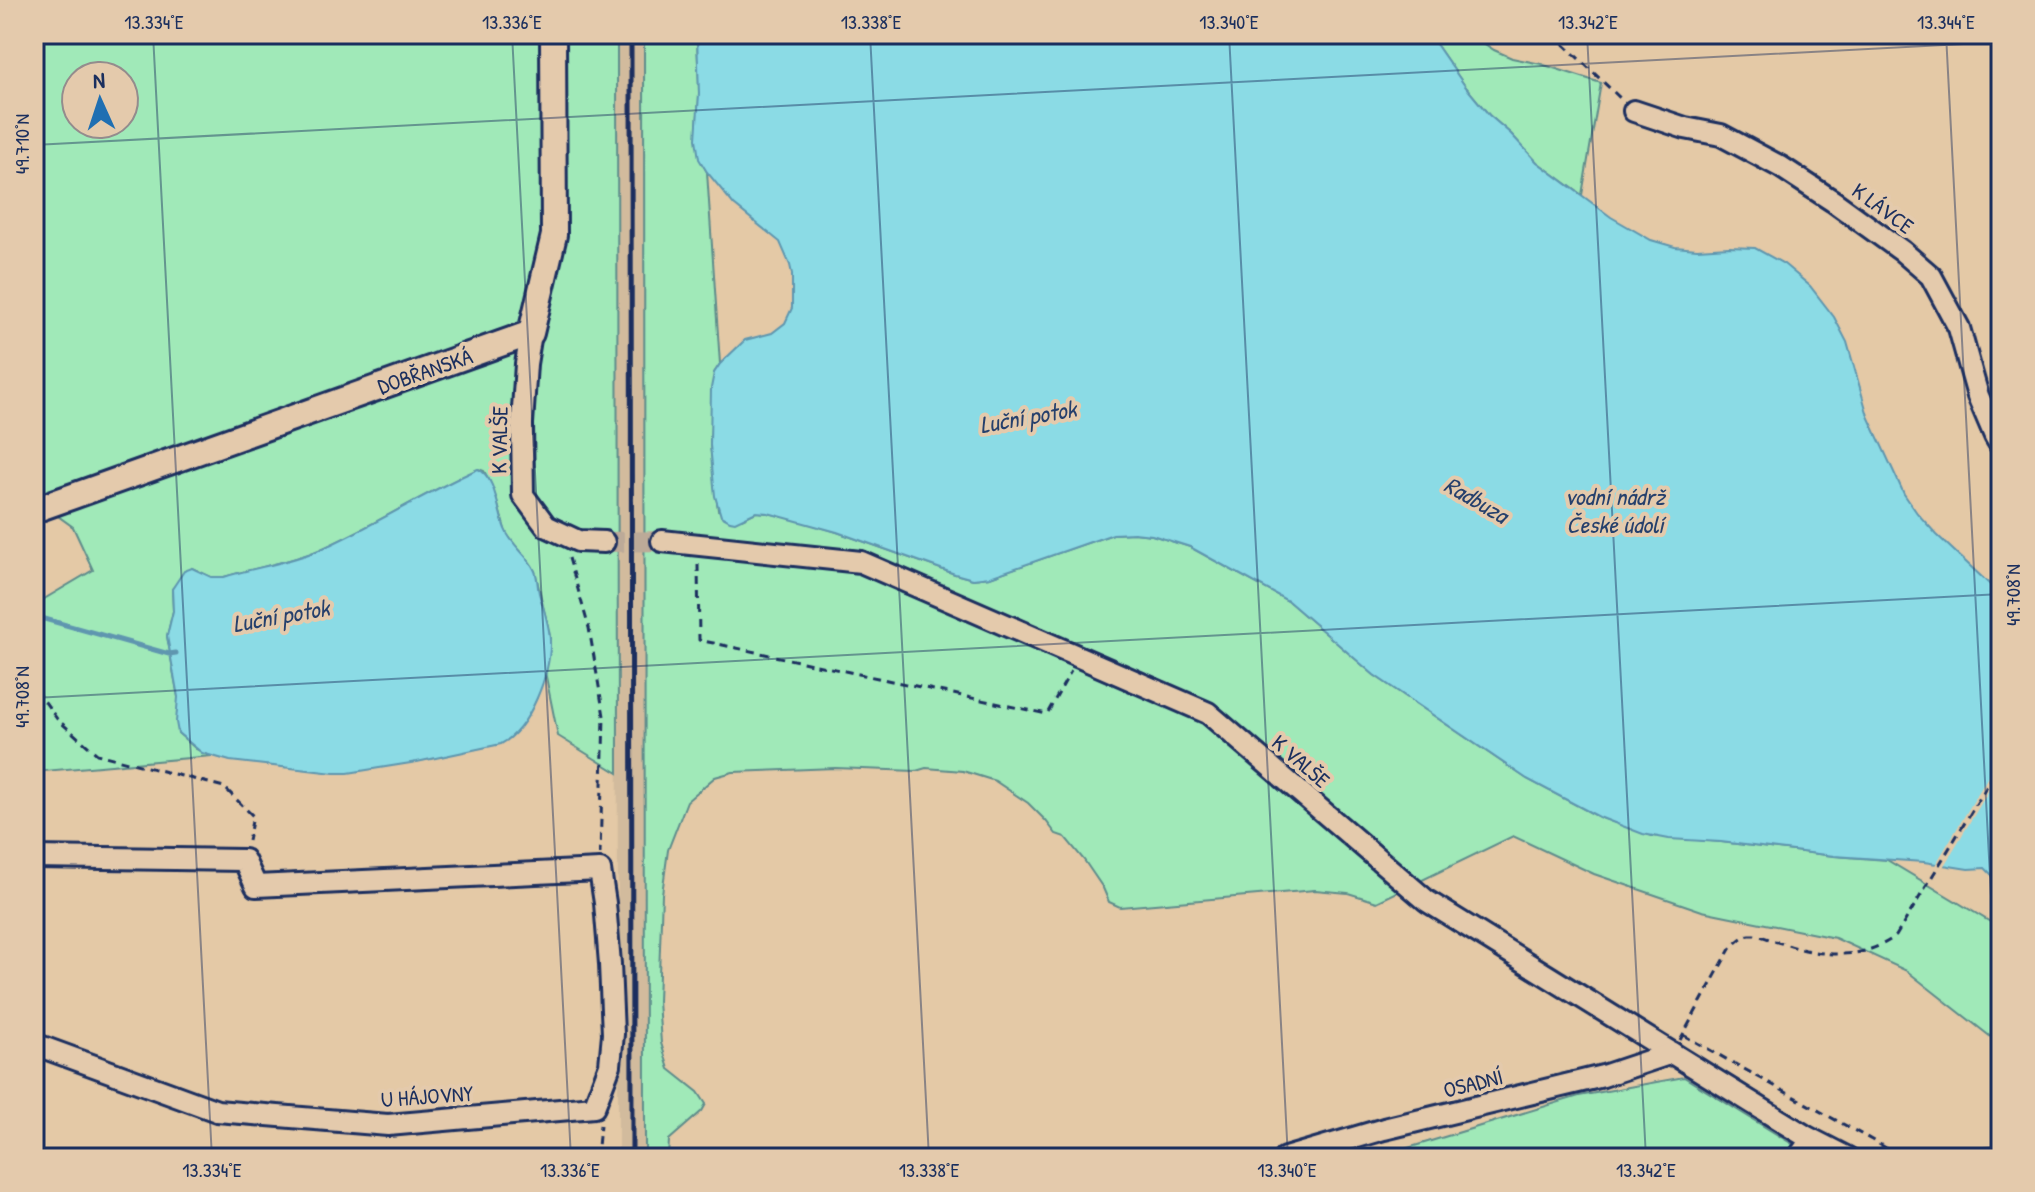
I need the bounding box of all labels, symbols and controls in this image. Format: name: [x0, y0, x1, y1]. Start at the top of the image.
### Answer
text: 13.334°E: [124, 8, 184, 35]
text: 13.336°E: [482, 8, 542, 35]
text: 13.338°E: [841, 8, 901, 35]
text: 13.340°E: [1199, 8, 1259, 35]
text: 13.342°E: [1558, 8, 1618, 35]
text: 13.344°E: [1917, 8, 1975, 35]
north arrow: [60, 60, 140, 140]
text: N: [92, 65, 106, 95]
text: 49.710°N: [8, 114, 35, 174]
street label: K LÁVCE: [1846, 175, 1920, 241]
street label: DOBŘANSKÁ: [373, 341, 477, 401]
water label: Luční potok: [977, 391, 1081, 441]
street label: K VALŠE: [483, 406, 515, 474]
water label: Radbuza: [1439, 468, 1517, 531]
water label: vodní nádrž České údolí: [1565, 480, 1667, 540]
text: 49.708°N: [1999, 564, 2026, 626]
water label: Luční potok: [230, 590, 334, 640]
text: 49.708°N: [8, 666, 35, 728]
street label: K VALŠE: [1266, 727, 1337, 795]
street label: OSADNÍ: [1440, 1061, 1506, 1105]
street label: U HÁJOVNY: [380, 1078, 474, 1114]
text: 13.334°E: [182, 1156, 242, 1183]
text: 13.336°E: [540, 1156, 600, 1183]
text: 13.338°E: [899, 1156, 959, 1183]
text: 13.340°E: [1257, 1156, 1317, 1183]
text: 13.342°E: [1616, 1156, 1676, 1183]

